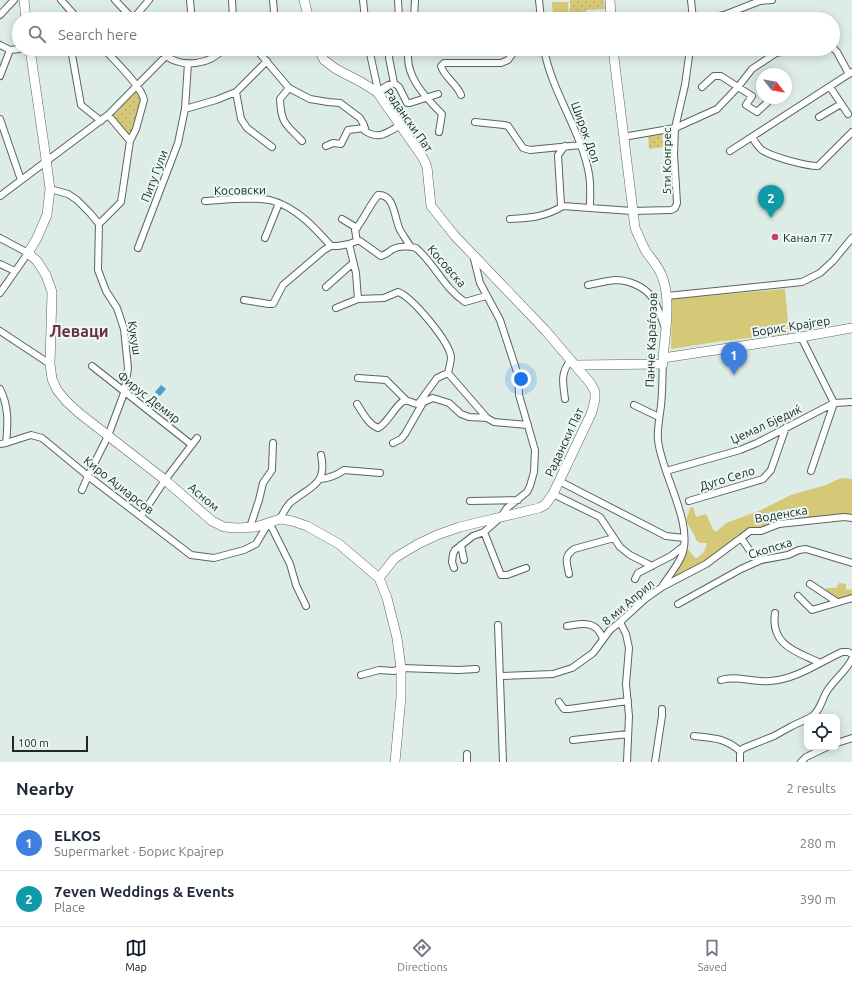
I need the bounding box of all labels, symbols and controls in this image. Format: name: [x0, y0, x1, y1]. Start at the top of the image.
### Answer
search box: [12, 12, 840, 56]
icon: search: [26, 23, 48, 45]
text: Search here: [58, 26, 137, 43]
north arrow: [756, 68, 792, 104]
street label: Радански Пат: [382, 86, 436, 155]
street label: Широк Дол: [569, 100, 603, 164]
street label: 5ти Конгрес: [660, 127, 673, 195]
street label: Питу Гули: [138, 148, 170, 204]
street label: Косовски: [214, 183, 266, 197]
pin: 2: [758, 185, 784, 218]
place label: Канал 77: [783, 231, 833, 244]
marker: Канал 77: [770, 232, 780, 242]
street label: Косовска: [425, 242, 469, 290]
street label: Панче Караѓозов: [643, 292, 659, 388]
street label: Борис Крајгер: [751, 313, 831, 339]
street label: Кукуш: [126, 320, 144, 356]
district label: Леваци: [49, 322, 109, 340]
pin: 1: [721, 342, 747, 375]
street label: Фирус Демир: [115, 368, 183, 426]
your location: [511, 369, 531, 389]
street label: Џемал Бједиќ: [728, 402, 804, 446]
street label: Радански Пат: [542, 405, 586, 479]
street label: Киро Аџиарсов: [81, 454, 157, 516]
street label: Дуго Село: [698, 463, 756, 493]
street label: Асном: [186, 480, 222, 514]
street label: Воденска: [754, 503, 808, 525]
street label: Скопска: [747, 535, 793, 561]
street label: 8 ми Април: [599, 576, 657, 628]
map controls: [804, 714, 840, 750]
button: locate: [804, 714, 840, 750]
scale bar: [12, 734, 88, 753]
text: 100 m: [18, 737, 49, 749]
text: Nearby: [16, 779, 74, 798]
text: 2 results: [786, 781, 836, 795]
text: ELKOS: [54, 827, 101, 844]
text: 1: [25, 836, 33, 850]
text: 280 m: [800, 836, 836, 850]
text: Supermarket · Борис Крајгер: [54, 844, 224, 858]
text: 7even Weddings & Events: [54, 883, 234, 900]
text: 2: [25, 892, 33, 906]
text: 390 m: [800, 892, 836, 906]
text: Place: [54, 900, 85, 914]
tab: Map: [125, 937, 147, 973]
tab: Directions: [397, 937, 447, 973]
tab: Saved: [698, 937, 727, 973]

